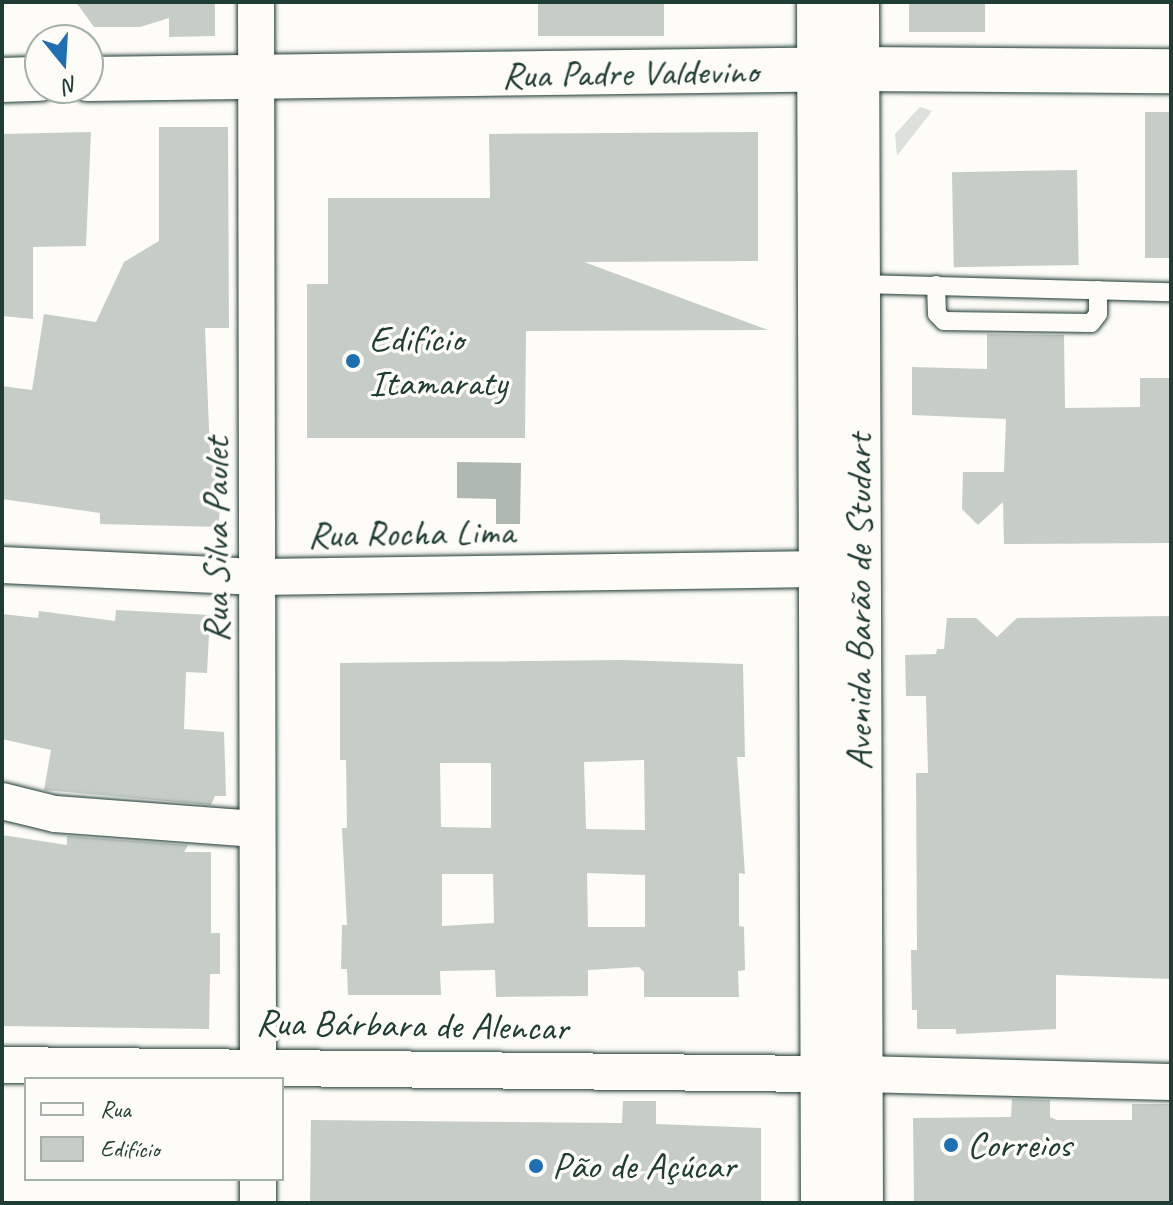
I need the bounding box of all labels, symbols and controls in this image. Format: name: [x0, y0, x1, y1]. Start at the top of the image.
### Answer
north arrow: [24, 24, 104, 104]
street label: Rua Padre Valdevino: [501, 48, 759, 98]
text: N: [60, 70, 82, 100]
place label: Edifício Itamaraty: [369, 316, 507, 406]
marker: Edifício Itamaraty: [344, 352, 362, 370]
street label: Avenida Barão de Studart: [836, 434, 882, 770]
street label: Rua Silva Paulet: [193, 437, 239, 643]
street label: Rua Rocha Lima: [307, 508, 515, 558]
street label: Rua Bárbara de Alencar: [255, 999, 569, 1051]
legend: [24, 1077, 284, 1181]
text: Rua: [100, 1094, 131, 1124]
place label: Correios: [967, 1122, 1072, 1168]
text: Edifício: [100, 1134, 160, 1164]
marker: Correios: [942, 1136, 960, 1154]
place label: Pão de Açúcar: [552, 1143, 736, 1189]
marker: Pão de Açúcar: [527, 1157, 545, 1175]

